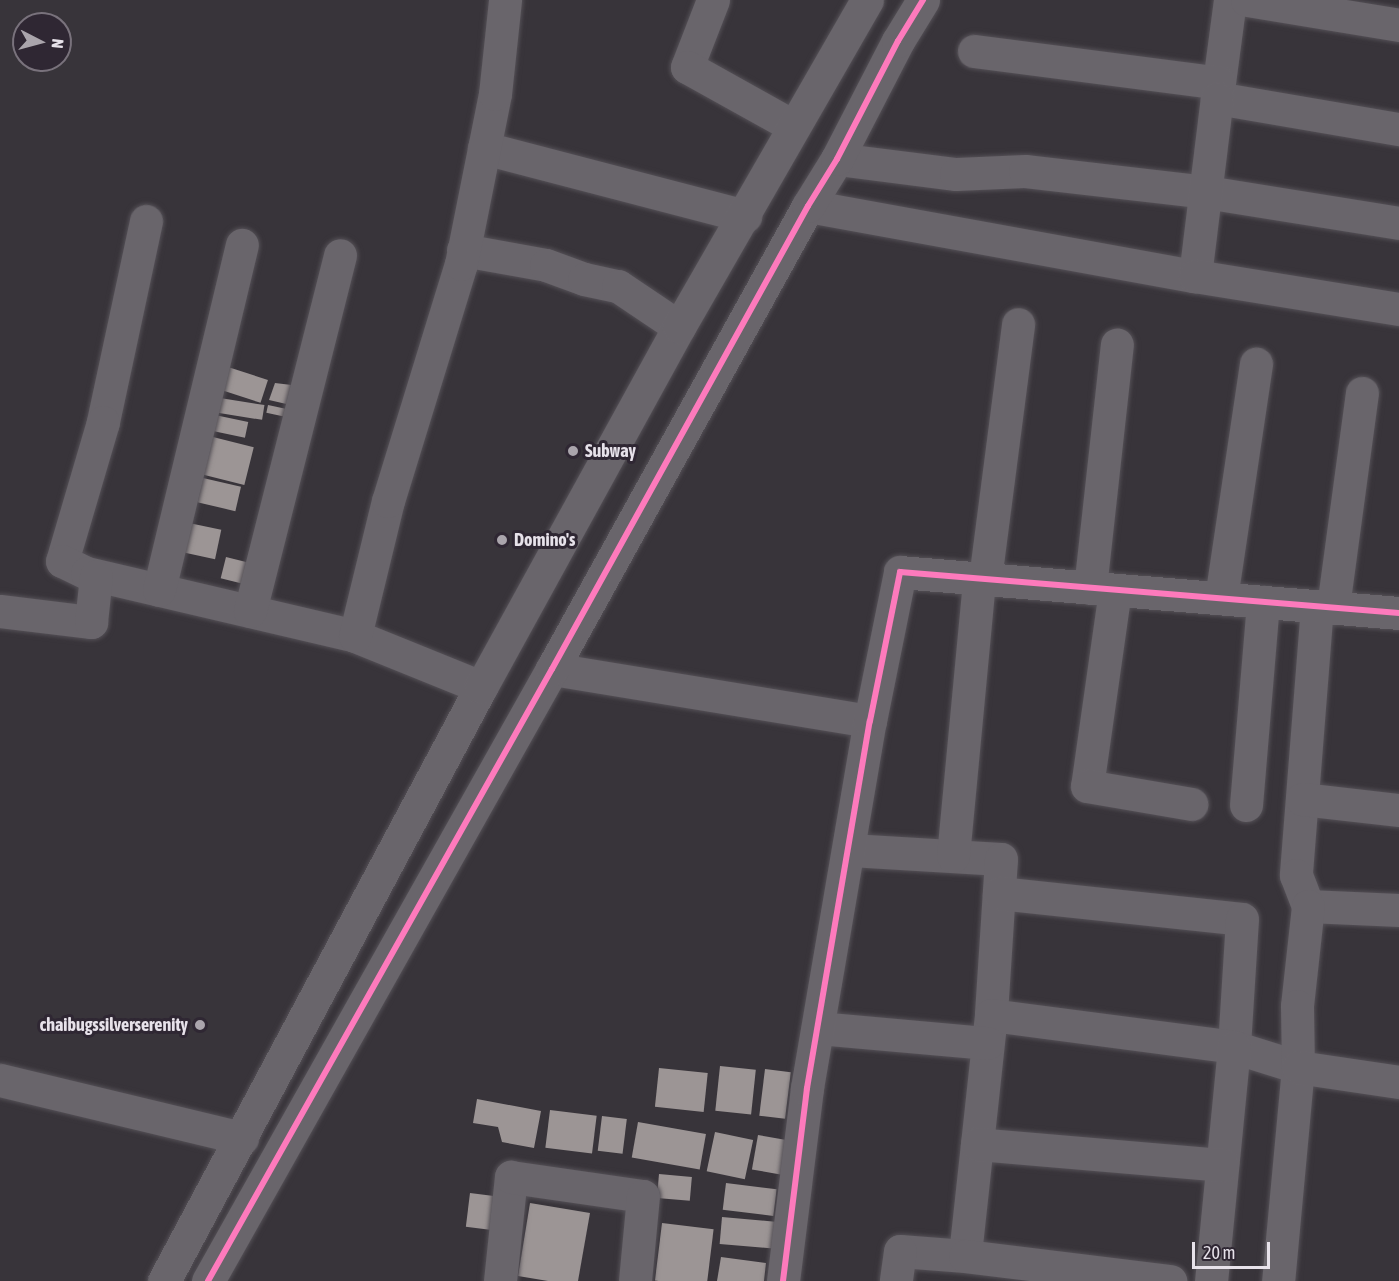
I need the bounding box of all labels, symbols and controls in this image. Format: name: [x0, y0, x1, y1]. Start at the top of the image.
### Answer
north arrow: [12, 12, 72, 72]
text: N: [48, 38, 67, 49]
place label: Subway: [585, 440, 636, 462]
marker: Subway: [566, 444, 580, 458]
place label: Domino's: [514, 529, 575, 551]
marker: Domino's: [495, 533, 509, 547]
place label: chaibugssilverserenity: [40, 1014, 188, 1036]
marker: chaibugssilverserenity: [193, 1018, 207, 1032]
scale bar: [1195, 1230, 1273, 1268]
text: 20 m: [1203, 1242, 1235, 1263]

